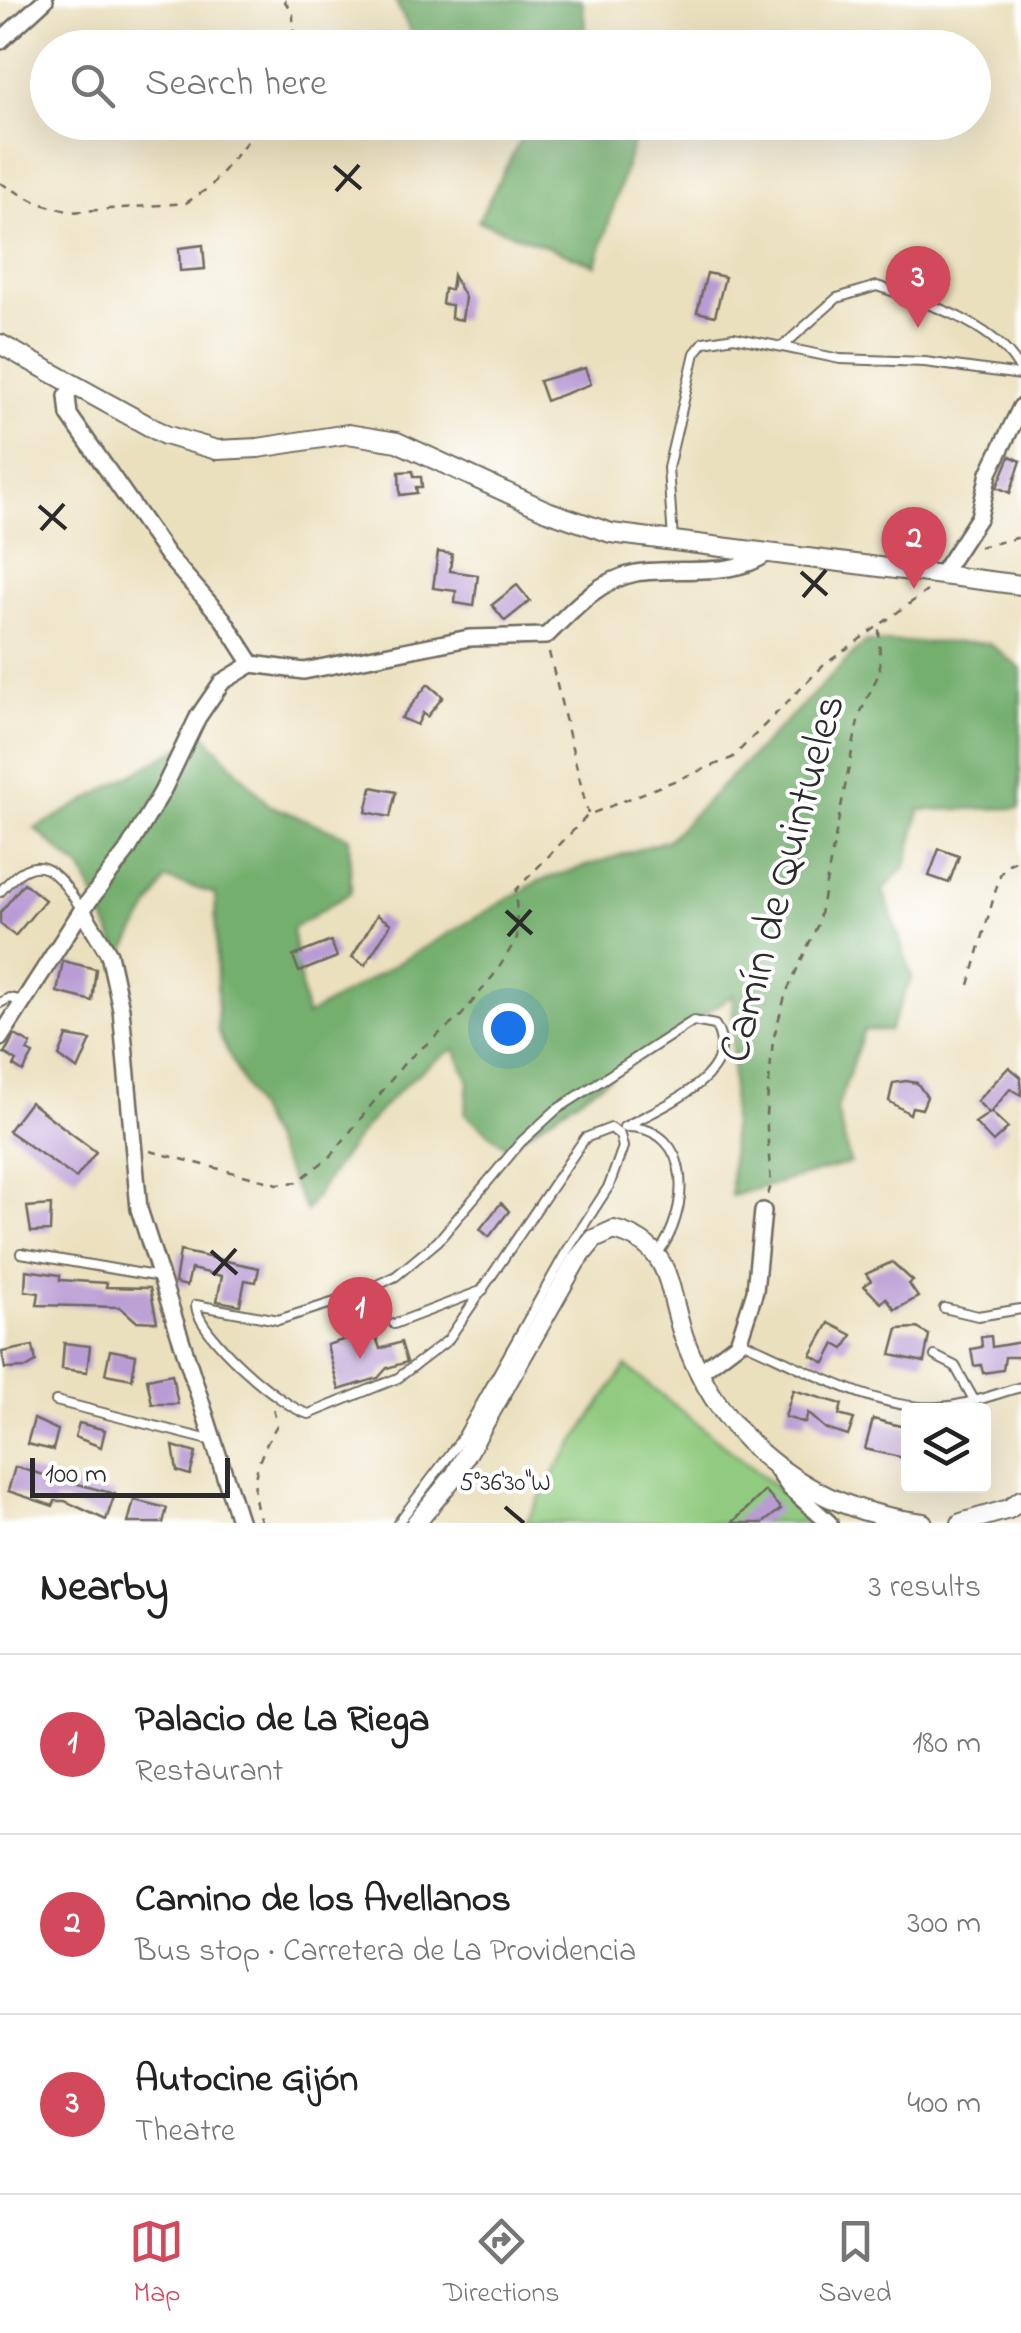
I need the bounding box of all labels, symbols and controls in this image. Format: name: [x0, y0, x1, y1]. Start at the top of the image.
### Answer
search box: [30, 30, 991, 140]
text: Search here: [145, 57, 327, 113]
icon: search: [65, 58, 120, 113]
pin: 3: [886, 245, 950, 328]
pin: 2: [882, 506, 946, 589]
street label: Camín de Quintueles: [703, 688, 865, 1070]
your location: [483, 1003, 534, 1054]
pin: 1: [328, 1276, 392, 1359]
map controls: [901, 1403, 991, 1493]
button: layers: [901, 1403, 991, 1493]
scale bar: [30, 1453, 230, 1498]
text: 100 m: [45, 1455, 107, 1496]
text: 5°36'30"W: [459, 1466, 551, 1502]
text: Nearby: [40, 1558, 168, 1619]
text: 3 results: [869, 1565, 981, 1612]
text: Palacio de La Riega: [135, 1693, 430, 1749]
text: 1: [67, 1721, 78, 1768]
text: 180 m: [912, 1721, 981, 1768]
text: Restaurant: [135, 1749, 283, 1796]
text: Camino de los Avellanos: [135, 1873, 511, 1929]
text: 2: [65, 1901, 80, 1948]
text: 300 m: [907, 1901, 981, 1948]
text: Bus stop · Carretera de La Providencia: [135, 1929, 636, 1976]
text: Autocine Gijón: [135, 2053, 358, 2109]
text: 3: [66, 2081, 79, 2128]
text: 400 m: [907, 2081, 981, 2128]
text: Theatre: [135, 2109, 235, 2156]
tab: Map: [129, 2214, 184, 2315]
tab: Directions: [443, 2214, 560, 2315]
tab: Saved: [819, 2214, 892, 2315]

